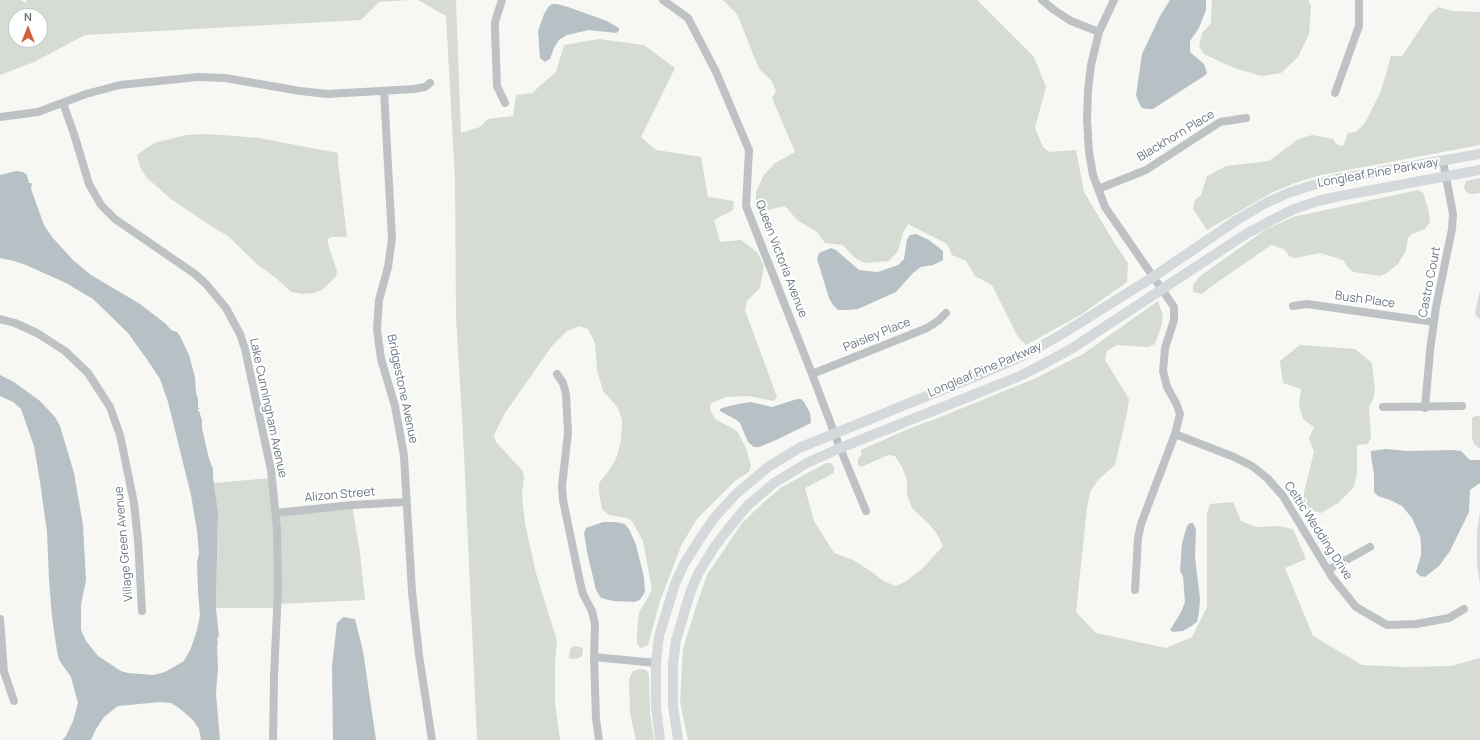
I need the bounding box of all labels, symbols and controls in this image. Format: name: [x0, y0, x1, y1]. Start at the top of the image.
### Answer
north arrow: [8, 8, 48, 48]
text: N: [24, 9, 32, 24]
street label: Blackhorn Place: [1135, 107, 1217, 165]
street label: Longleaf Pine Parkway: [1316, 155, 1440, 191]
street label: Queen Victoria Avenue: [752, 198, 810, 320]
street label: Castro Court: [1416, 245, 1444, 319]
street label: Bush Place: [1334, 289, 1396, 311]
street label: Paisley Place: [841, 315, 913, 355]
street label: Bridgestone Avenue: [383, 333, 421, 445]
street label: Lake Cunningham Avenue: [246, 337, 290, 479]
street label: Longleaf Pine Parkway: [926, 339, 1044, 401]
street label: Celtic Wedding Drive: [1281, 479, 1355, 583]
street label: Alizon Street: [304, 485, 376, 505]
street label: Village Green Avenue: [112, 486, 136, 602]

